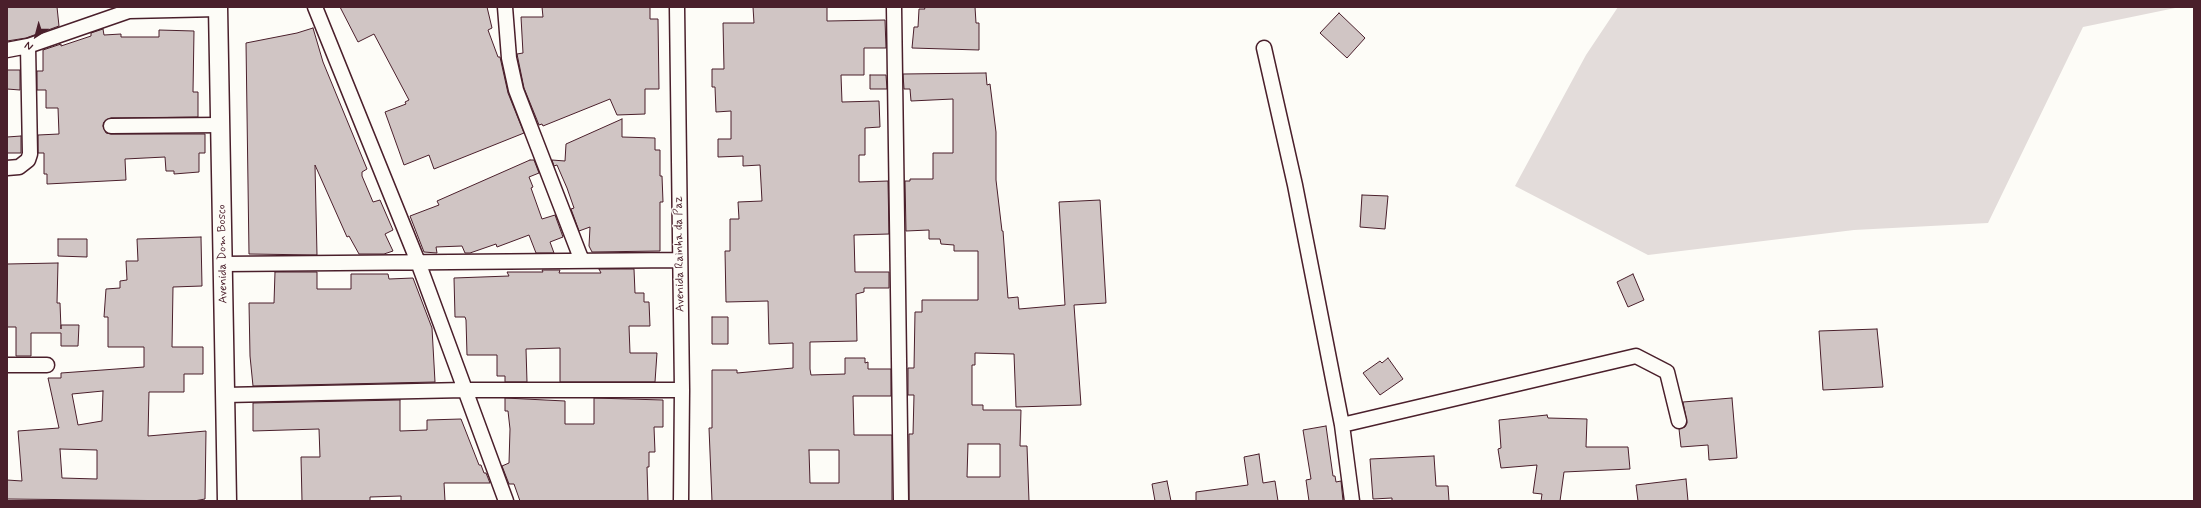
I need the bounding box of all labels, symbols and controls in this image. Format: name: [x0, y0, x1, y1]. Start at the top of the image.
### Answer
north arrow: [16, 16, 56, 56]
text: N: [22, 38, 36, 54]
street label: Avenida Rainha da Paz: [672, 196, 688, 312]
street label: Avenida Dom Bosco: [215, 204, 231, 304]

